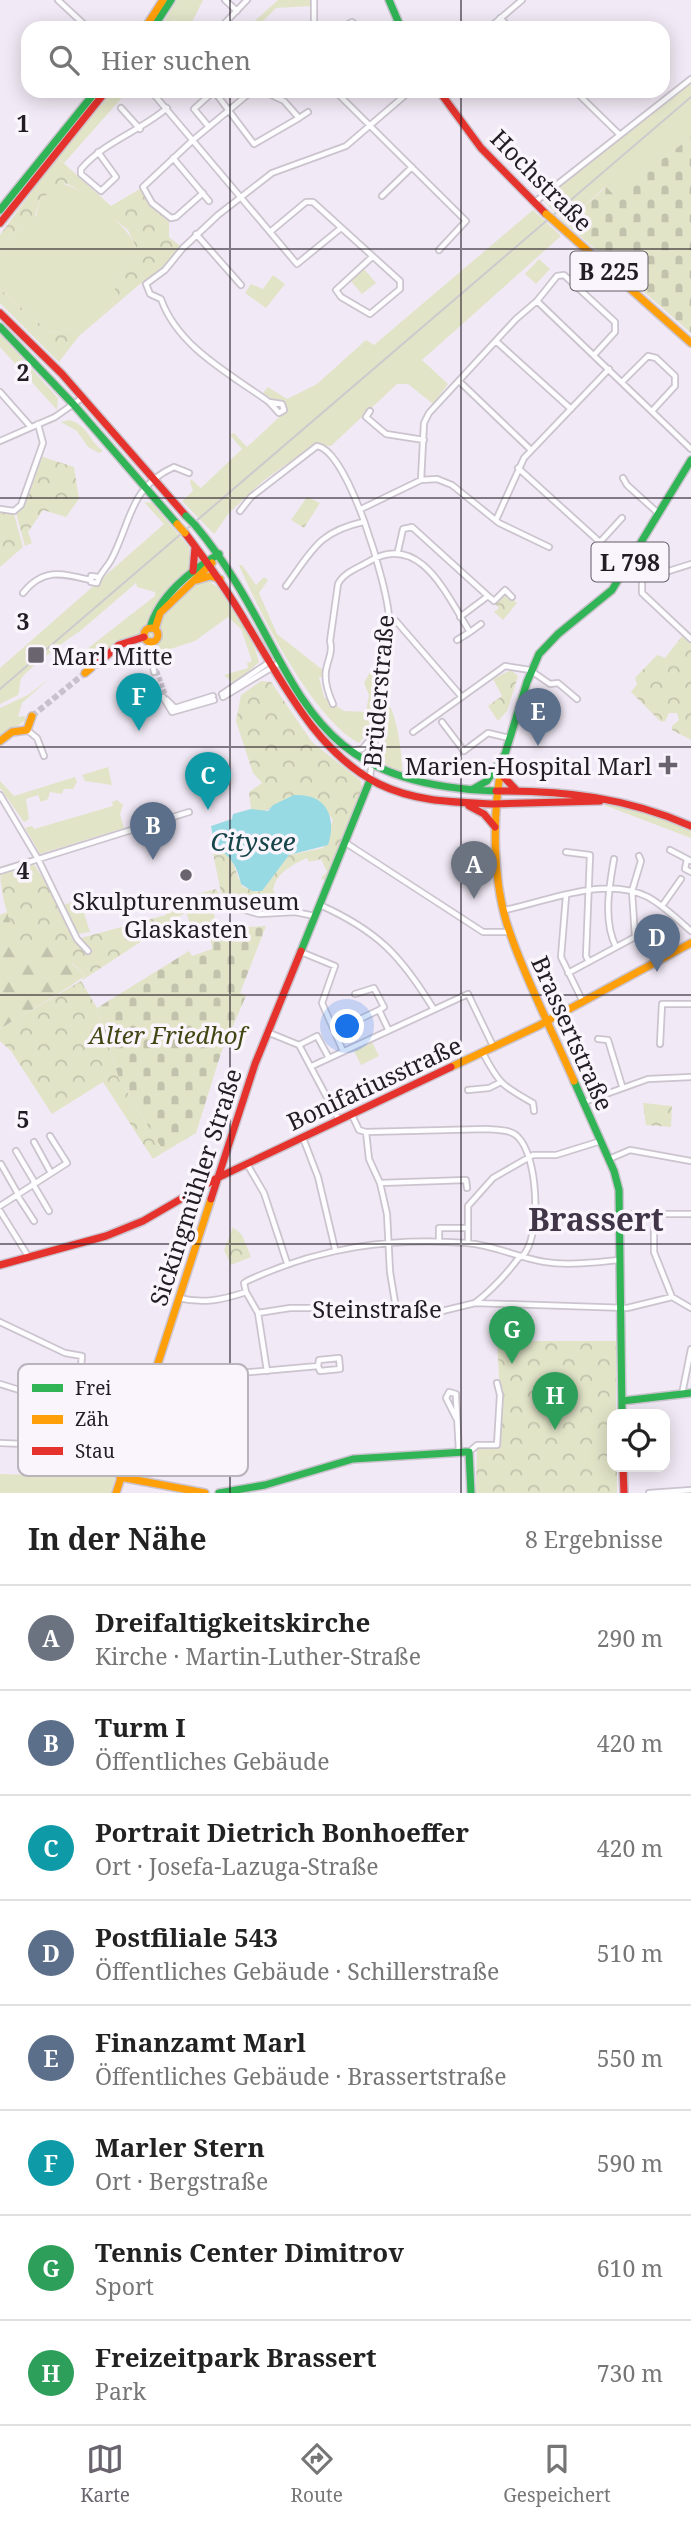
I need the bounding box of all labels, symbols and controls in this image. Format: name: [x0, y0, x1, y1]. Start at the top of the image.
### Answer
search box: [21, 21, 670, 98]
icon: search: [45, 41, 83, 79]
text: Hier suchen: [101, 42, 251, 78]
text: 1: [17, 107, 30, 139]
street label: Hochstraße: [484, 122, 600, 238]
road number: B 225: [570, 252, 648, 290]
text: 2: [17, 356, 30, 388]
road number: L 798: [592, 542, 668, 582]
text: 3: [17, 605, 30, 637]
street label: Brüderstraße: [355, 613, 401, 769]
place label: Marl Mitte: [52, 639, 173, 672]
marker: Marl Mitte: [26, 645, 46, 665]
pin: F: [116, 673, 162, 731]
pin: E: [515, 688, 561, 746]
place label: Marien-Hospital Marl: [405, 749, 653, 782]
pin: C: [185, 752, 231, 810]
marker: Marien-Hospital Marl: [658, 755, 678, 775]
pin: B: [130, 802, 176, 860]
water label: Citysee: [210, 823, 296, 859]
pin: A: [451, 841, 497, 899]
text: 4: [17, 854, 30, 886]
marker: Skulpturenmuseum Glaskasten: [178, 867, 194, 883]
place label: Skulpturenmuseum Glaskasten: [72, 884, 300, 945]
pin: D: [634, 914, 680, 972]
street label: Brassertstraße: [524, 950, 622, 1116]
your location: [330, 1009, 364, 1043]
park label: Alter Friedhof: [87, 1018, 250, 1051]
street label: Bonifatiusstraße: [281, 1028, 467, 1138]
street label: Sickingmühler Straße: [141, 1064, 249, 1310]
text: 5: [17, 1103, 30, 1135]
district label: Brassert: [528, 1197, 664, 1240]
street label: Steinstraße: [312, 1292, 442, 1325]
pin: G: [489, 1306, 535, 1364]
legend: [18, 1364, 248, 1476]
pin: H: [532, 1372, 578, 1430]
text: Frei: [75, 1375, 111, 1401]
text: Zäh: [75, 1406, 109, 1432]
map controls: [607, 1409, 670, 1472]
button: locate: [607, 1409, 670, 1472]
text: Stau: [75, 1438, 115, 1464]
text: In der Nähe: [28, 1518, 207, 1559]
text: 8 Ergebnisse: [525, 1523, 663, 1555]
text: Dreifaltigkeitskirche: [95, 1604, 370, 1640]
text: A: [42, 1622, 60, 1654]
text: 290 m: [597, 1622, 663, 1654]
text: Kirche · Martin-Luther-Straße: [95, 1640, 421, 1672]
text: Turm I: [95, 1709, 186, 1745]
text: B: [43, 1727, 59, 1759]
text: 420 m: [597, 1727, 663, 1759]
text: Öffentliches Gebäude: [95, 1745, 330, 1777]
text: Portrait Dietrich Bonhoeffer: [95, 1814, 469, 1850]
text: C: [43, 1832, 59, 1864]
text: 420 m: [597, 1832, 663, 1864]
text: Ort · Josefa-Lazuga-Straße: [95, 1850, 379, 1882]
text: Postfiliale 543: [95, 1919, 278, 1955]
text: D: [42, 1937, 60, 1969]
text: 510 m: [597, 1937, 663, 1969]
text: Öffentliches Gebäude · Schillerstraße: [95, 1955, 499, 1987]
text: Finanzamt Marl: [95, 2024, 306, 2060]
text: E: [43, 2042, 59, 2074]
text: 550 m: [597, 2042, 663, 2074]
text: Öffentliches Gebäude · Brassertstraße: [95, 2060, 507, 2092]
text: Marler Stern: [95, 2129, 265, 2165]
text: F: [44, 2147, 58, 2179]
text: 590 m: [597, 2147, 663, 2179]
text: Ort · Bergstraße: [95, 2165, 268, 2197]
text: Tennis Center Dimitrov: [95, 2234, 404, 2270]
text: G: [42, 2252, 60, 2284]
text: 610 m: [597, 2252, 663, 2284]
text: Sport: [95, 2270, 154, 2302]
text: Freizeitpark Brassert: [95, 2339, 377, 2375]
text: H: [42, 2357, 60, 2389]
text: 730 m: [597, 2357, 663, 2389]
text: Park: [95, 2375, 146, 2407]
tab: Karte: [80, 2440, 130, 2508]
tab: Route: [290, 2440, 343, 2508]
tab: Gespeichert: [503, 2440, 611, 2508]

